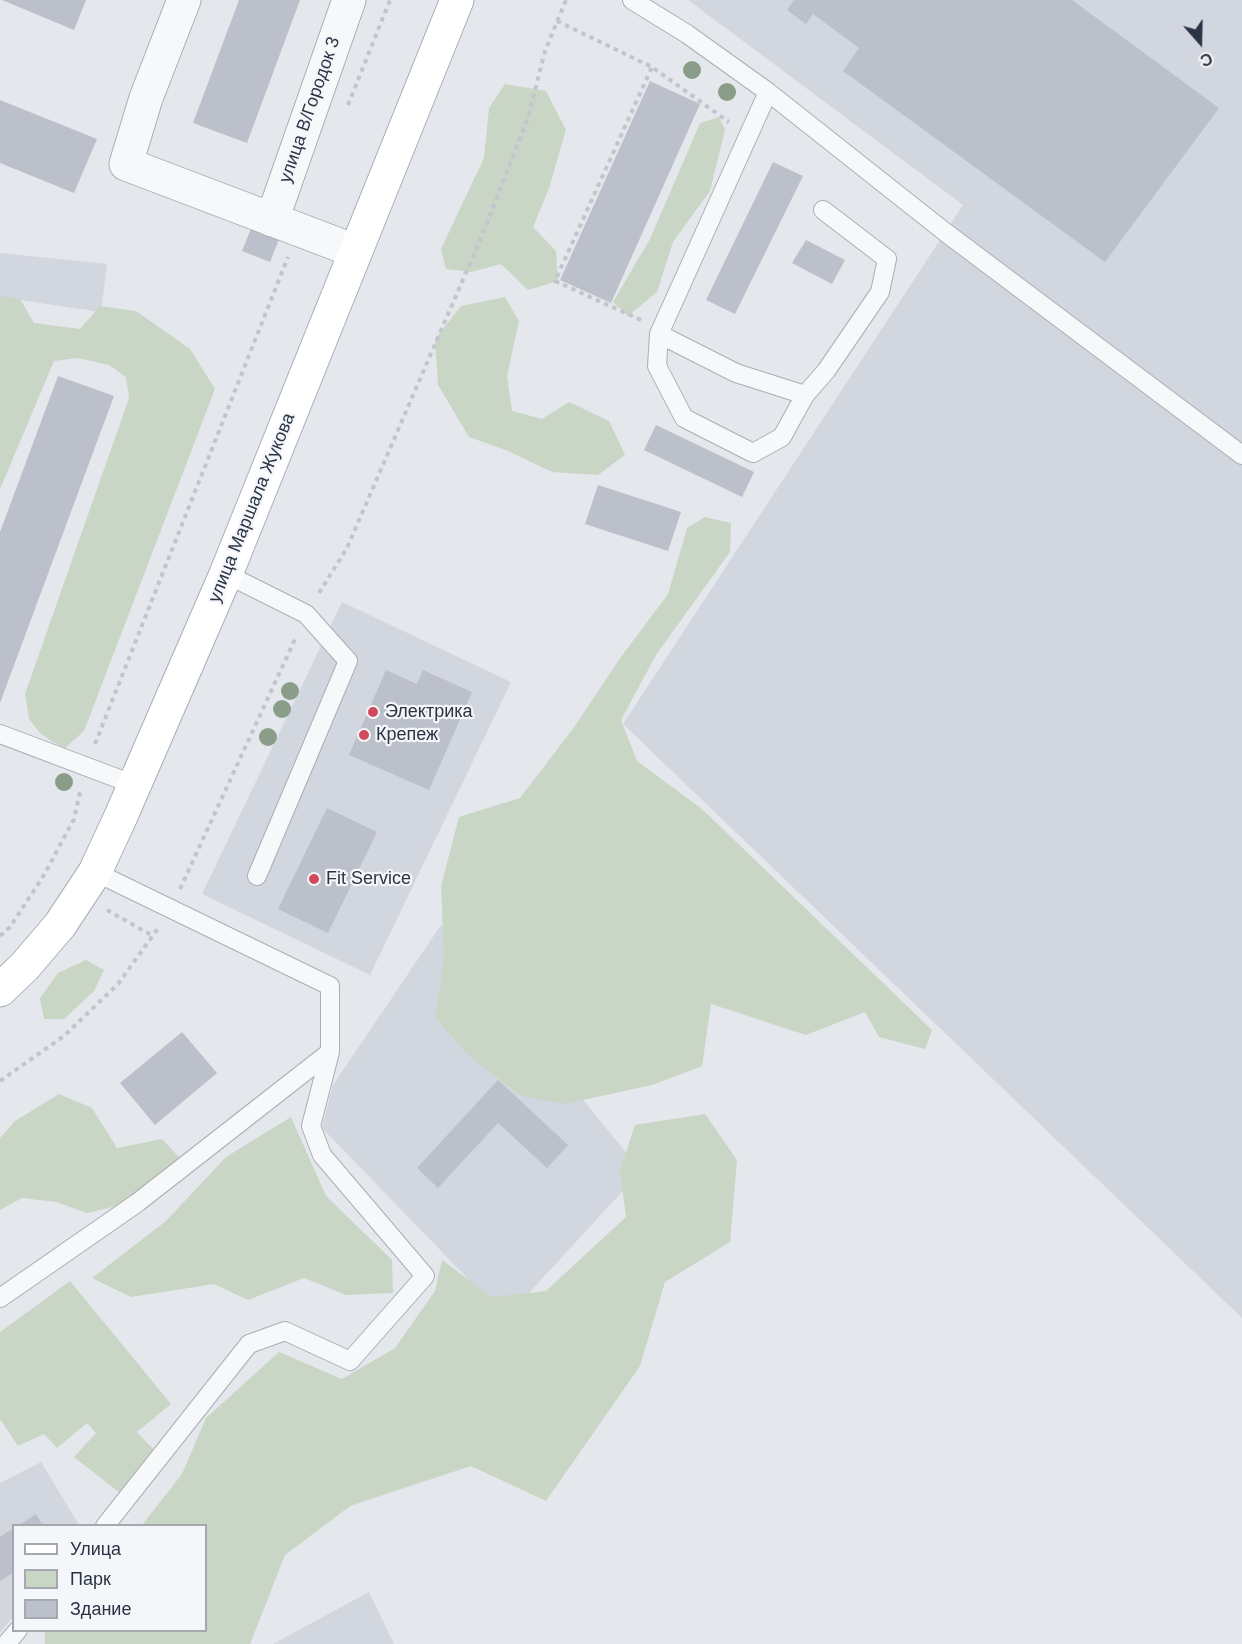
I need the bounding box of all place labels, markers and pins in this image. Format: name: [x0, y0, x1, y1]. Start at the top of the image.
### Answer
place label: Электрика: [385, 701, 473, 723]
marker: Электрика: [366, 705, 380, 719]
place label: Крепеж: [376, 724, 438, 746]
marker: Крепеж: [357, 728, 371, 742]
place label: Fit Service: [326, 868, 411, 890]
marker: Fit Service: [307, 872, 321, 886]

